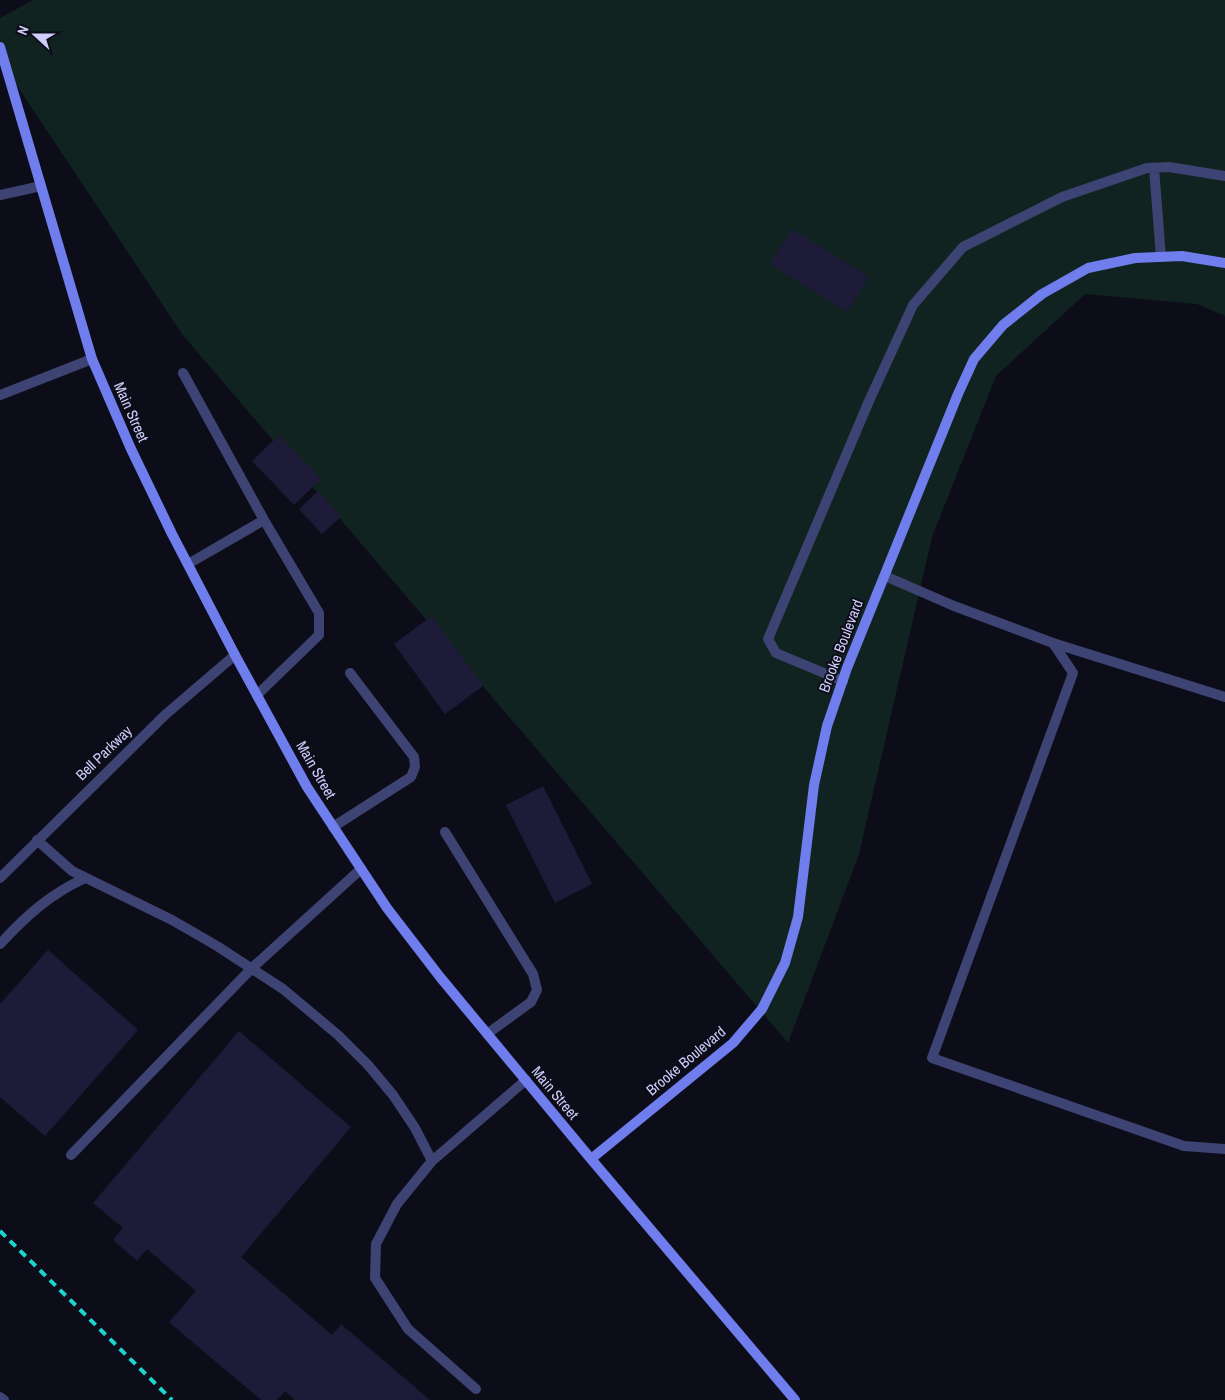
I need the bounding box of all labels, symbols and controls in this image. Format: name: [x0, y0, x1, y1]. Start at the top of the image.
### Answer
north arrow: [10, 10, 60, 60]
text: N: [13, 23, 33, 37]
street label: Main Street: [109, 378, 154, 446]
street label: Brooke Boulevard: [813, 596, 868, 695]
street label: Bell Parkway: [71, 720, 137, 785]
street label: Main Street: [291, 737, 342, 803]
street label: Brooke Boulevard: [641, 1021, 730, 1100]
street label: Main Street: [527, 1062, 584, 1124]

